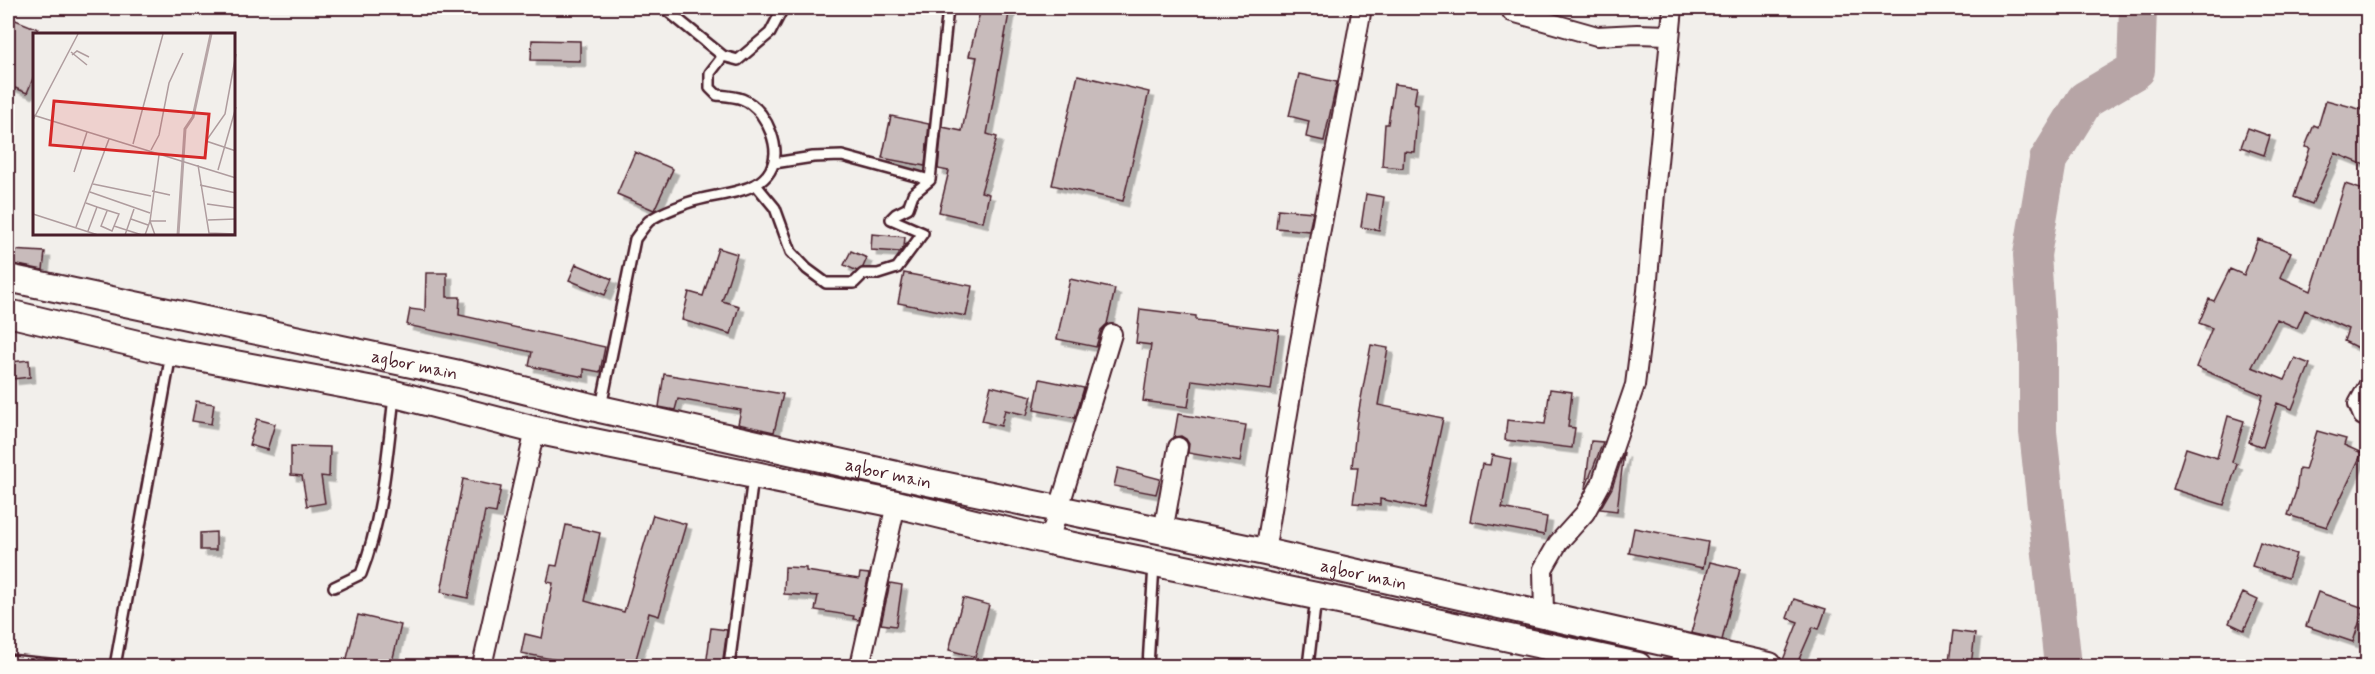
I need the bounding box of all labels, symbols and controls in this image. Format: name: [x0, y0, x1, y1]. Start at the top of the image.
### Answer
inset map: [33, 33, 236, 236]
street label: agbor main: [369, 345, 460, 386]
street label: agbor main: [843, 453, 934, 495]
street label: agbor main: [1318, 554, 1409, 597]

